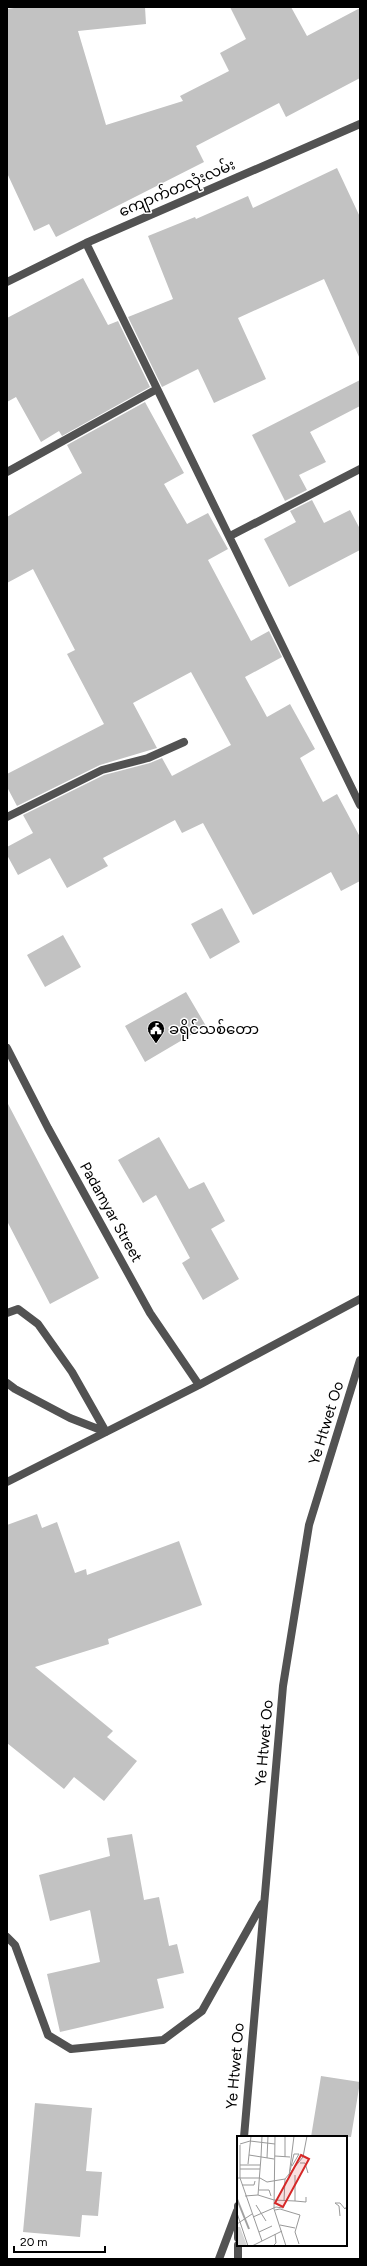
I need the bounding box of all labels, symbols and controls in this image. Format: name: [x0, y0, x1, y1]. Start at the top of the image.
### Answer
street label: ကျောက်တလုံးလမ်း: [116, 154, 239, 223]
public building icon: ခရိုင်သစ်တော: [146, 1019, 166, 1044]
place label: ခရိုင်သစ်တော: [169, 1019, 259, 1041]
street label: Padamyar Street: [76, 1159, 146, 1265]
street label: Ye Htwet Oo: [305, 1379, 347, 1467]
street label: Ye Htwet Oo: [251, 1699, 277, 1787]
street label: Ye Htwet Oo: [222, 2022, 248, 2110]
inset map: [237, 2136, 347, 2246]
scale bar: [14, 2228, 105, 2254]
text: 20 m: [20, 2235, 48, 2249]

